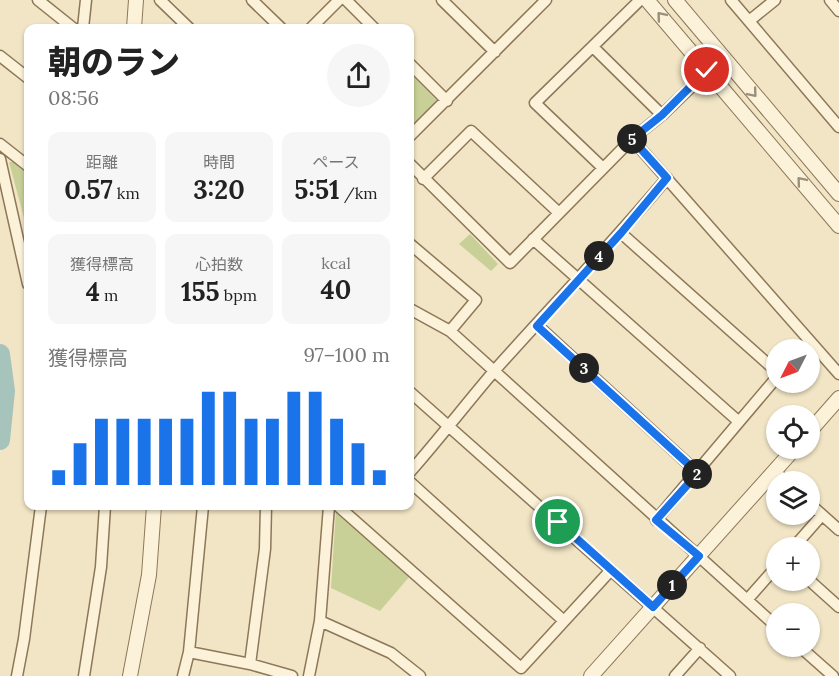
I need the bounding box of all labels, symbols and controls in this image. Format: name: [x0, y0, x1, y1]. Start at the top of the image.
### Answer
one-way arrow: [657, 12, 668, 23]
text: 朝のラン: [48, 41, 180, 83]
button: share: [327, 44, 390, 107]
pin: [681, 44, 732, 95]
icon: check: [690, 53, 723, 86]
text: 08:56: [48, 85, 99, 110]
one-way arrow: [746, 86, 757, 97]
pin: 5: [617, 124, 647, 154]
text: 5: [628, 129, 636, 149]
text: 距離: [86, 152, 118, 172]
text: 時間: [203, 152, 235, 172]
text: ペース: [312, 152, 360, 172]
text: 0.57: [64, 173, 113, 206]
text: 3:20: [193, 173, 245, 206]
text: 5:51: [294, 173, 339, 206]
one-way arrow: [797, 177, 808, 188]
text: km: [113, 183, 140, 203]
text: /km: [339, 183, 378, 203]
pin: 4: [584, 241, 614, 271]
text: 4: [595, 246, 603, 266]
text: kcal: [321, 253, 351, 273]
text: 獲得標高: [70, 254, 134, 274]
text: 心拍数: [195, 254, 243, 274]
text: 40: [321, 273, 351, 306]
text: 4: [86, 275, 100, 308]
text: 155: [181, 275, 220, 308]
text: m: [100, 285, 118, 305]
text: bpm: [220, 285, 257, 305]
north arrow: [766, 339, 820, 393]
map controls: [766, 339, 820, 657]
text: 97–100 m: [304, 342, 390, 367]
text: 獲得標高: [48, 345, 128, 370]
pin: 3: [569, 353, 599, 383]
text: 3: [580, 358, 588, 378]
button: locate: [766, 405, 820, 459]
pin: 2: [682, 459, 712, 489]
text: 2: [693, 464, 701, 484]
button: layers: [766, 471, 820, 525]
pin: [532, 496, 583, 547]
icon: arrive: [541, 505, 574, 538]
button: +: [766, 537, 820, 591]
pin: 1: [657, 570, 687, 600]
text: 1: [669, 575, 675, 595]
button: −: [766, 603, 820, 657]

